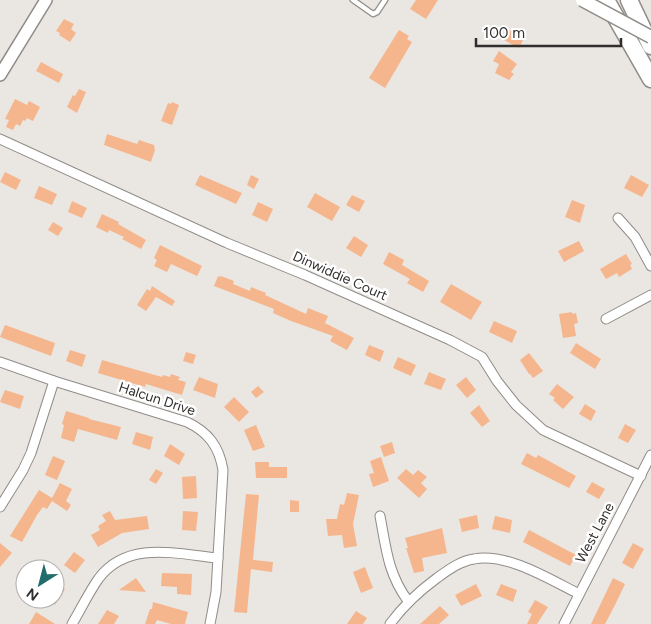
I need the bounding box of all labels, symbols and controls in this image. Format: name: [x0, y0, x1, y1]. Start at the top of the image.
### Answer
scale bar: [476, 15, 621, 47]
text: 100 m: [483, 24, 525, 42]
street label: Dinwiddie Court: [290, 248, 390, 304]
street label: Halcun Drive: [116, 379, 198, 420]
street label: West Lane: [572, 500, 618, 566]
north arrow: [15, 559, 65, 609]
text: N: [23, 584, 42, 604]

